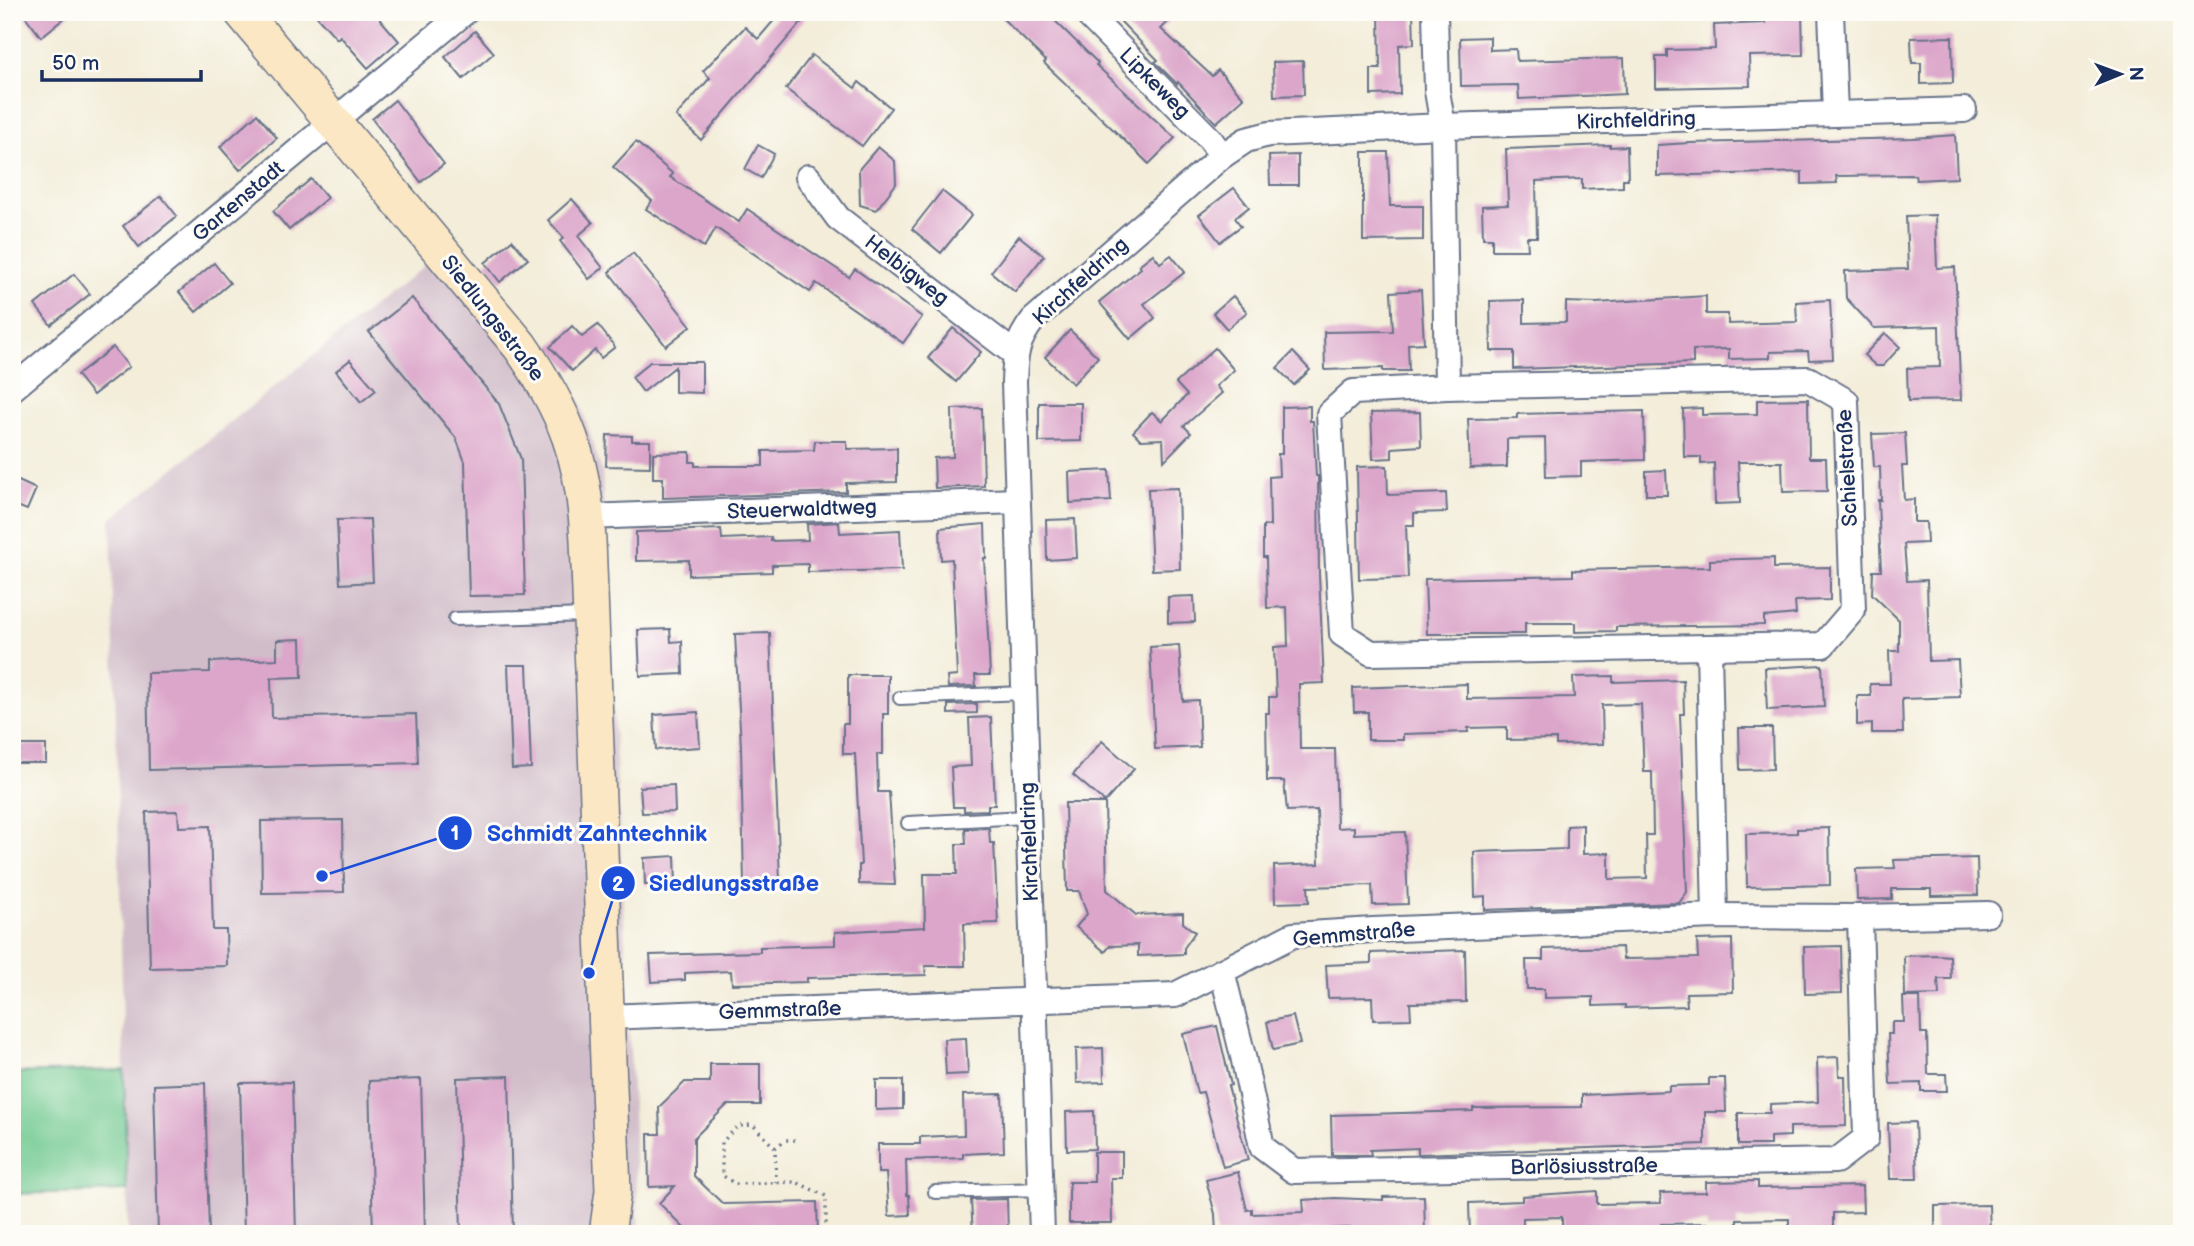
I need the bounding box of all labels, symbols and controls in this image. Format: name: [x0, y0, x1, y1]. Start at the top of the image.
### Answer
scale bar: [42, 38, 201, 82]
north arrow: [2086, 38, 2156, 108]
street label: Lipkeweg: [1114, 43, 1195, 124]
text: 50 m: [52, 51, 99, 76]
text: N: [2124, 66, 2147, 81]
street label: Kirchfeldring: [1576, 106, 1696, 135]
street label: Gartenstadt: [187, 155, 290, 247]
street label: Helbigweg: [860, 230, 954, 311]
street label: Kirchfeldring: [1027, 232, 1133, 331]
street label: Siedlungsstraße: [436, 250, 550, 386]
street label: Schielstraße: [1832, 409, 1863, 527]
street label: Steuerwaldtweg: [727, 494, 877, 525]
street label: Kirchfeldring: [1015, 782, 1044, 902]
callout: Schmidt Zahntechnik: [438, 811, 721, 855]
text: Schmidt Zahntechnik: [487, 820, 707, 848]
text: 1: [451, 821, 459, 846]
callout: Siedlungsstraße: [600, 861, 833, 905]
text: Siedlungsstraße: [649, 870, 819, 898]
text: 2: [612, 872, 625, 897]
street label: Gemmstraße: [1292, 917, 1416, 952]
street label: Gemmstraße: [718, 996, 842, 1025]
street label: Barlösiusstraße: [1510, 1153, 1658, 1180]

